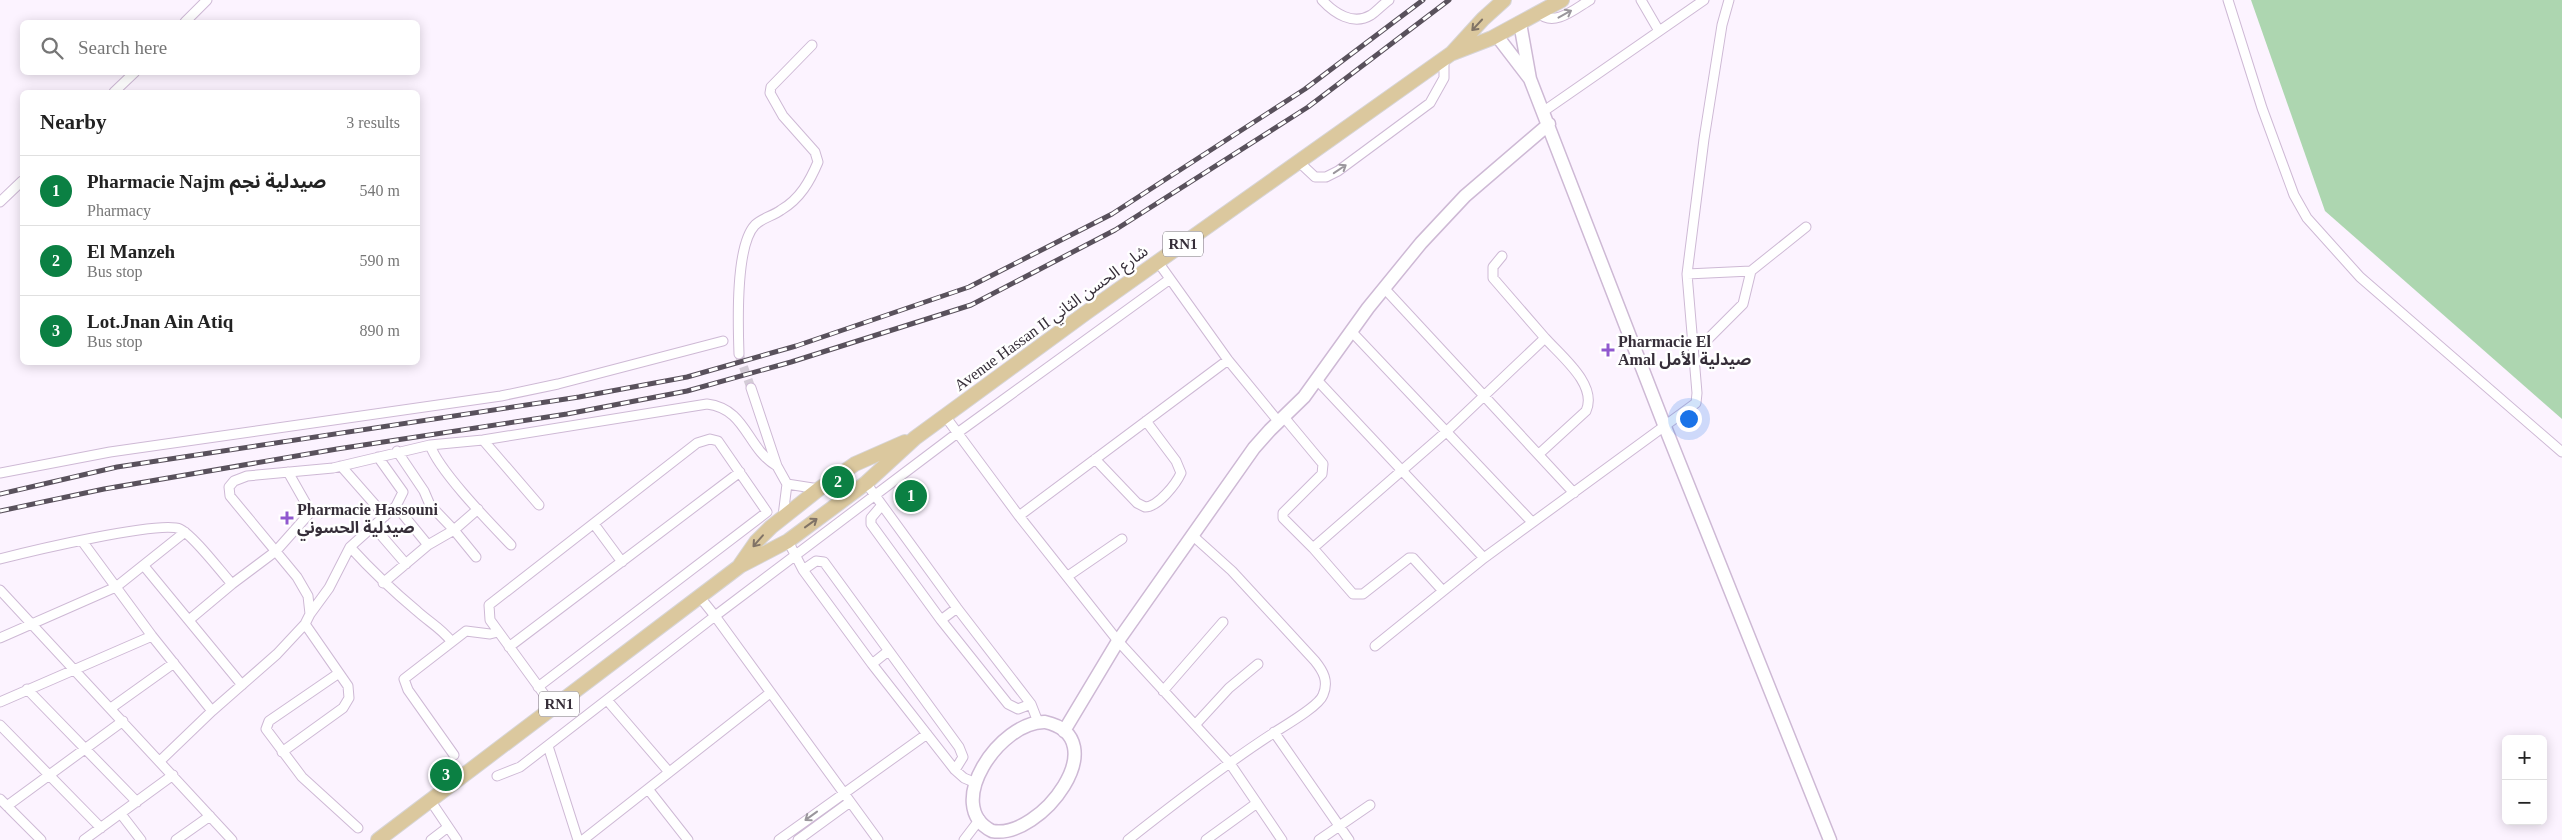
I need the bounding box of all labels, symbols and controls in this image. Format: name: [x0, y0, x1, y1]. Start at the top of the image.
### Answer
one-way arrow: [1557, 9, 1572, 19]
one-way arrow: [1471, 19, 1483, 32]
search box: [20, 20, 420, 75]
icon: search: [38, 34, 66, 62]
text: Search here: [78, 37, 167, 58]
text: Nearby: [40, 110, 107, 134]
text: 3 results: [346, 114, 400, 131]
one-way arrow: [1333, 164, 1347, 174]
text: Pharmacie Najm صيدلية نجم: [87, 171, 326, 192]
text: 1: [52, 182, 60, 199]
text: 540 m: [360, 182, 400, 199]
text: Pharmacy: [87, 202, 151, 219]
road number: RN1: [1163, 232, 1203, 256]
text: El Manzeh: [87, 241, 175, 262]
street label: Avenue Hassan II شارع الحسن الثاني: [951, 242, 1153, 397]
text: 2: [52, 252, 60, 269]
text: 590 m: [360, 252, 400, 269]
text: Bus stop: [87, 263, 143, 280]
text: Lot.Jnan Ain Atiq: [87, 311, 233, 332]
text: 3: [52, 322, 60, 339]
text: 890 m: [360, 322, 400, 339]
text: Bus stop: [87, 333, 143, 350]
place label: Pharmacie El Amal صيدلية الأمل: [1618, 333, 1751, 369]
marker: Pharmacie El Amal صيدلية الأمل: [1602, 344, 1614, 356]
your location: [1676, 406, 1702, 432]
pin: 2: [822, 463, 854, 501]
pin: 1: [895, 477, 927, 515]
place label: Pharmacie Hassouni صيدلية الحسوني: [297, 501, 438, 540]
marker: Pharmacie Hassouni صيدلية الحسوني: [281, 512, 293, 524]
one-way arrow: [804, 518, 818, 528]
one-way arrow: [753, 534, 764, 547]
road number: RN1: [539, 692, 579, 716]
map controls: [2502, 735, 2547, 825]
button: +: [2502, 735, 2547, 780]
pin: 3: [430, 756, 462, 794]
button: −: [2502, 780, 2547, 825]
one-way arrow: [804, 811, 818, 821]

